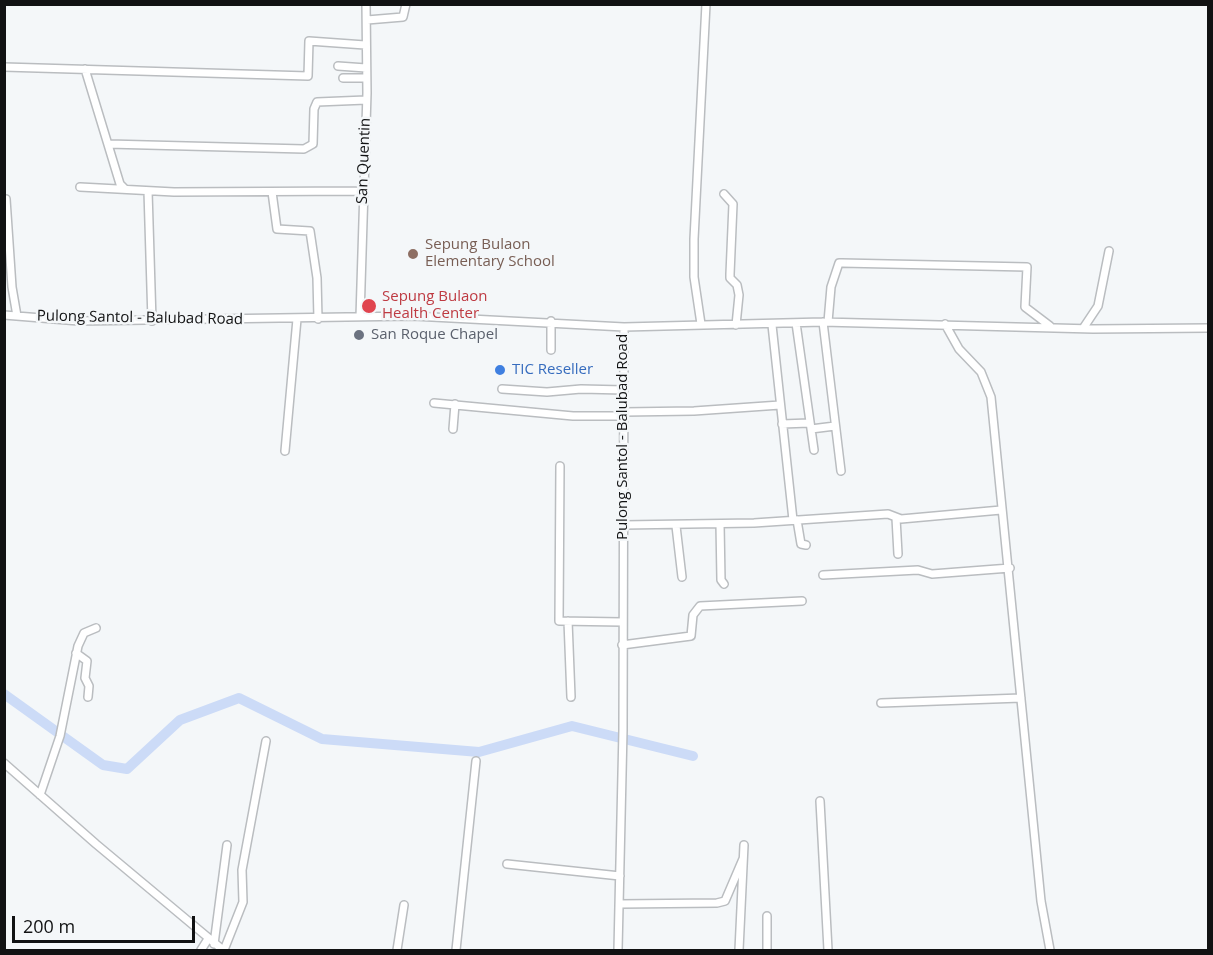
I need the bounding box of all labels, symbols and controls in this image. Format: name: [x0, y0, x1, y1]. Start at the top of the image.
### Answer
street label: San Quentin: [353, 117, 375, 205]
place label: Sepung Bulaon Elementary School: [425, 236, 555, 271]
marker: Sepung Bulaon Elementary School: [406, 247, 420, 261]
place label: Sepung Bulaon Health Center: [382, 288, 487, 323]
marker: Sepung Bulaon Health Center: [360, 297, 378, 315]
street label: Pulong Santol - Balubad Road: [37, 307, 243, 329]
place label: San Roque Chapel: [371, 326, 498, 344]
marker: San Roque Chapel: [352, 328, 366, 342]
street label: Pulong Santol - Balubad Road: [614, 334, 632, 540]
place label: TIC Reseller: [512, 361, 593, 379]
marker: TIC Reseller: [493, 363, 507, 377]
scale bar: [15, 904, 198, 942]
text: 200 m: [23, 914, 75, 938]

